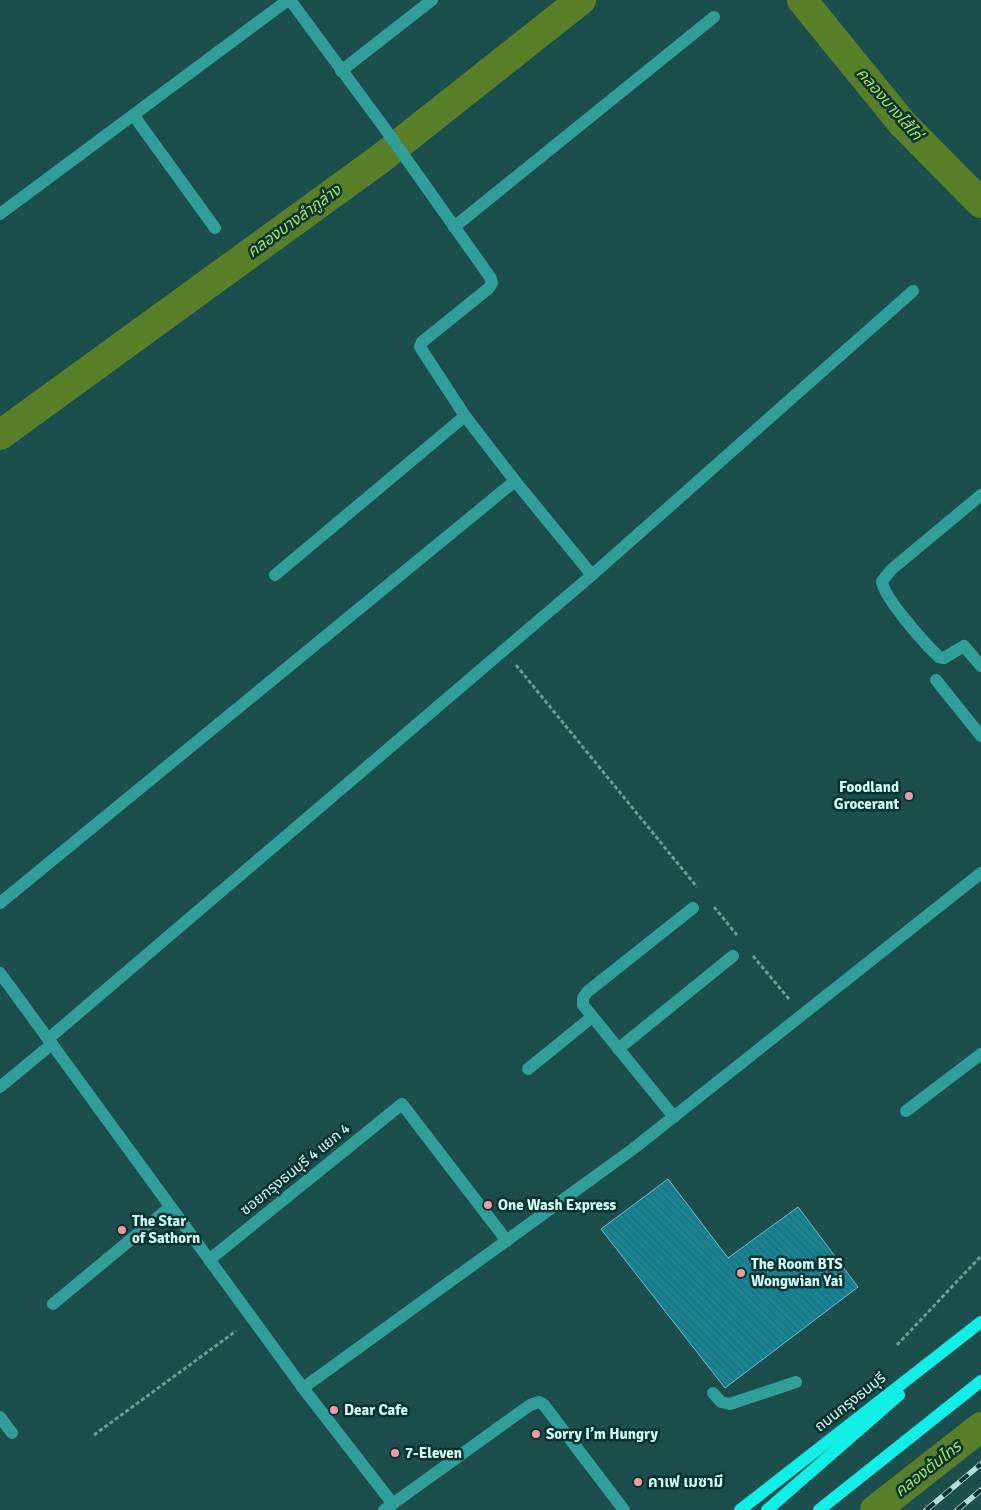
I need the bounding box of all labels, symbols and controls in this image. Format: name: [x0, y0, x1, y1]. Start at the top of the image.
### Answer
water label: คลองบางไส้ไก่: [852, 64, 927, 146]
water label: คลองบางลำภูล่าง: [243, 179, 346, 262]
place label: Foodland Grocerant: [834, 778, 899, 813]
marker: Foodland Grocerant: [903, 790, 915, 802]
street label: ซอยกรุงธนบุรี 4 แยก 4: [236, 1119, 354, 1219]
place label: One Wash Express: [498, 1196, 617, 1214]
marker: One Wash Express: [482, 1199, 494, 1211]
place label: The Star of Sathorn: [132, 1212, 200, 1247]
marker: The Star of Sathorn: [116, 1224, 128, 1236]
place label: The Room BTS Wongwian Yai: [751, 1255, 843, 1290]
marker: The Room BTS Wongwian Yai: [735, 1267, 747, 1279]
street label: ถนนกรุงธนบุรี: [811, 1369, 889, 1435]
place label: Dear Cafe: [344, 1401, 408, 1419]
marker: Dear Cafe: [328, 1404, 340, 1416]
place label: Sorry I’m Hungry: [546, 1425, 658, 1443]
marker: Sorry I’m Hungry: [530, 1428, 542, 1440]
water label: คลองต้นไทร: [891, 1436, 966, 1501]
place label: 7-Eleven: [405, 1444, 462, 1462]
marker: 7-Eleven: [389, 1447, 401, 1459]
place label: คาเฟ เมซามี: [648, 1473, 723, 1491]
marker: คาเฟ เมซามี: [632, 1476, 644, 1488]

